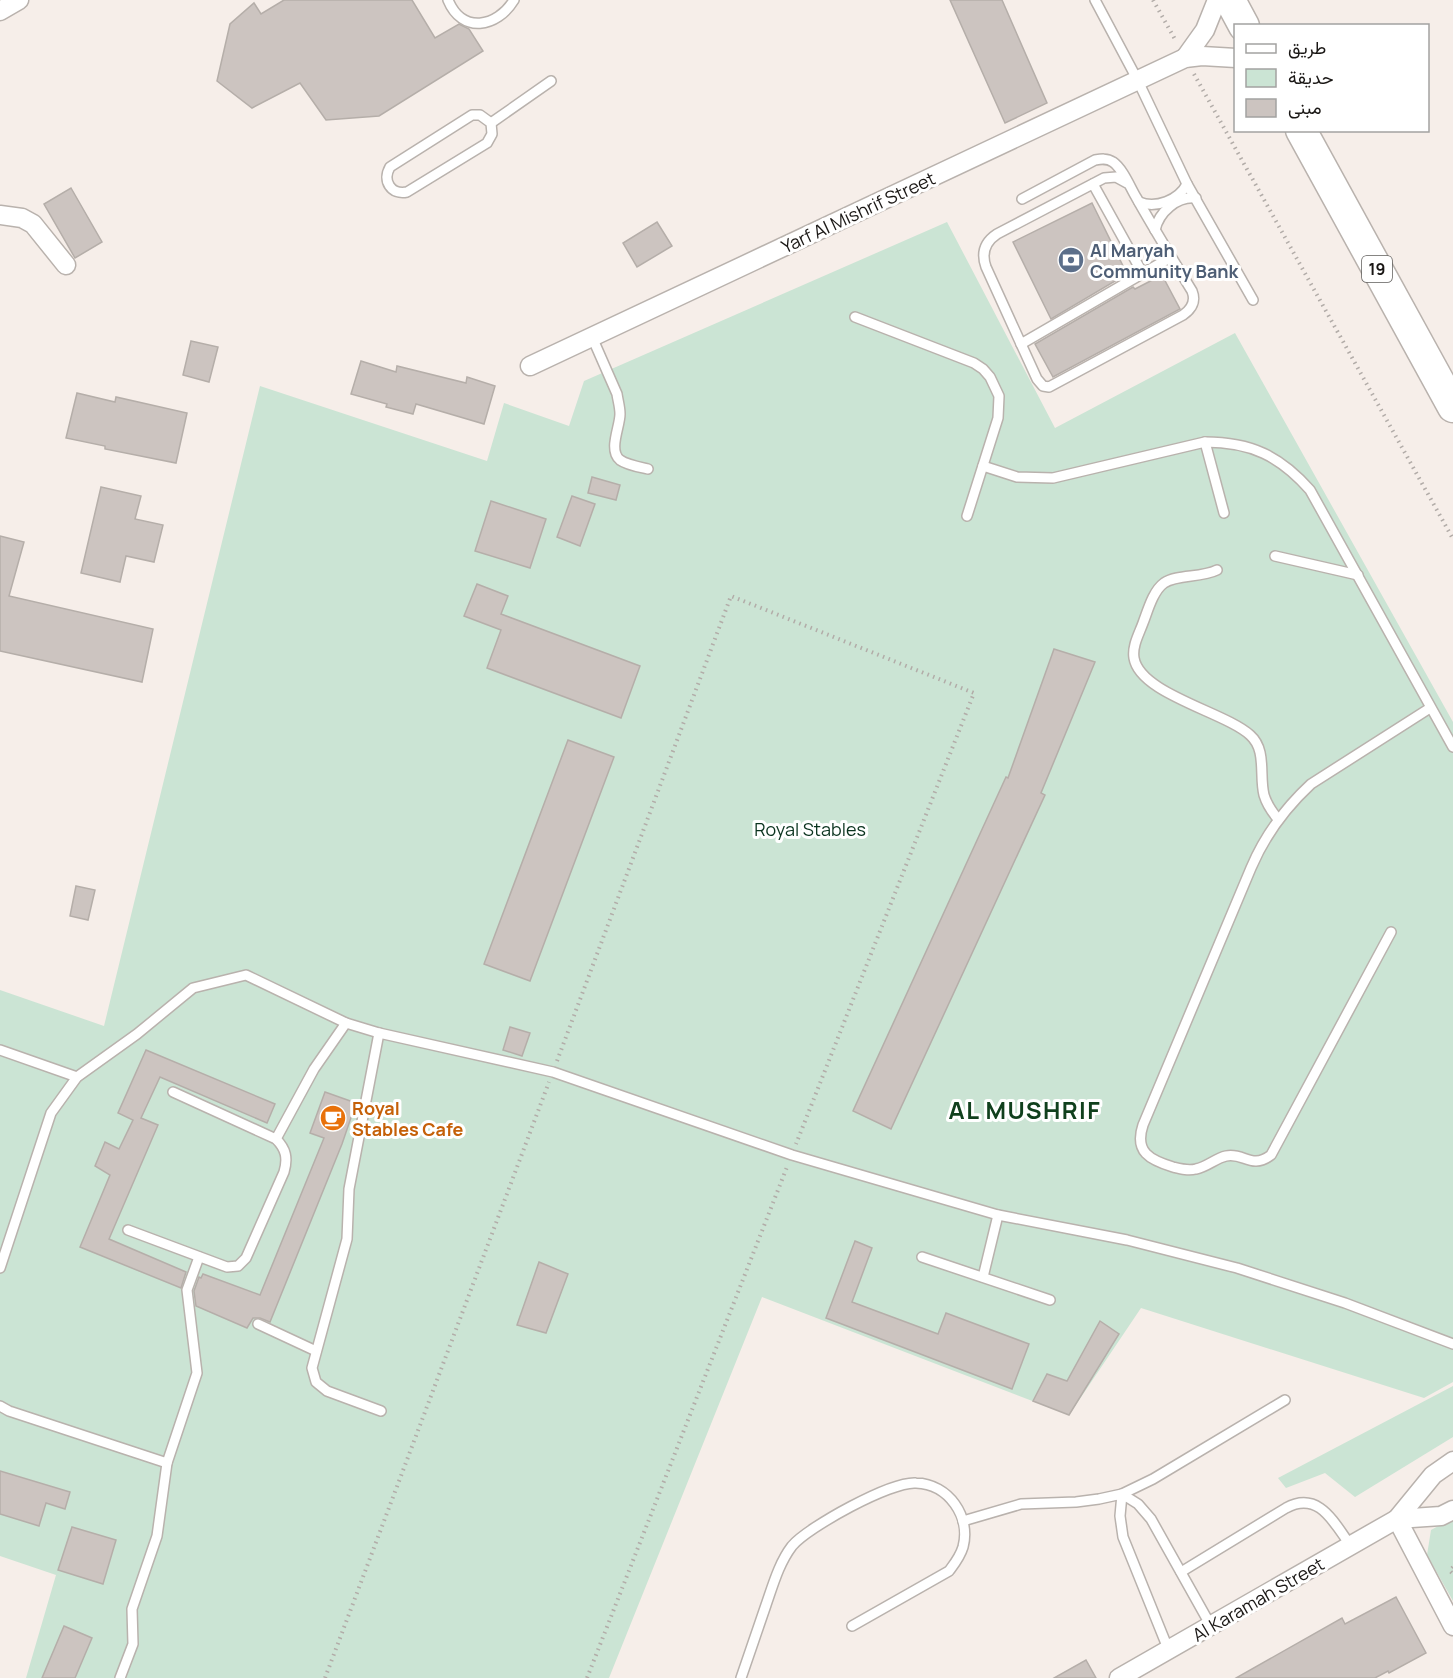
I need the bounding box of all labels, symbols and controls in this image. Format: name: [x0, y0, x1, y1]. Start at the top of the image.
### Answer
legend: [1234, 24, 1429, 132]
text: طريق: [1288, 35, 1326, 59]
text: حديقة: [1288, 65, 1334, 89]
text: مبنى: [1288, 95, 1322, 119]
street label: Yarf Al Mishrif Street: [777, 166, 939, 258]
place label: Al Maryah Community Bank: [1090, 238, 1240, 283]
bank icon: Al Maryah Community Bank: [1056, 245, 1086, 275]
road number: 19: [1362, 256, 1392, 282]
park label: Royal Stables: [754, 817, 866, 841]
district label: AL MUSHRIF: [949, 1093, 1101, 1126]
place label: Royal Stables Cafe: [352, 1096, 463, 1141]
cafe icon: Royal Stables Cafe: [318, 1103, 348, 1133]
street label: Al Karamah Street: [1188, 1551, 1328, 1647]

